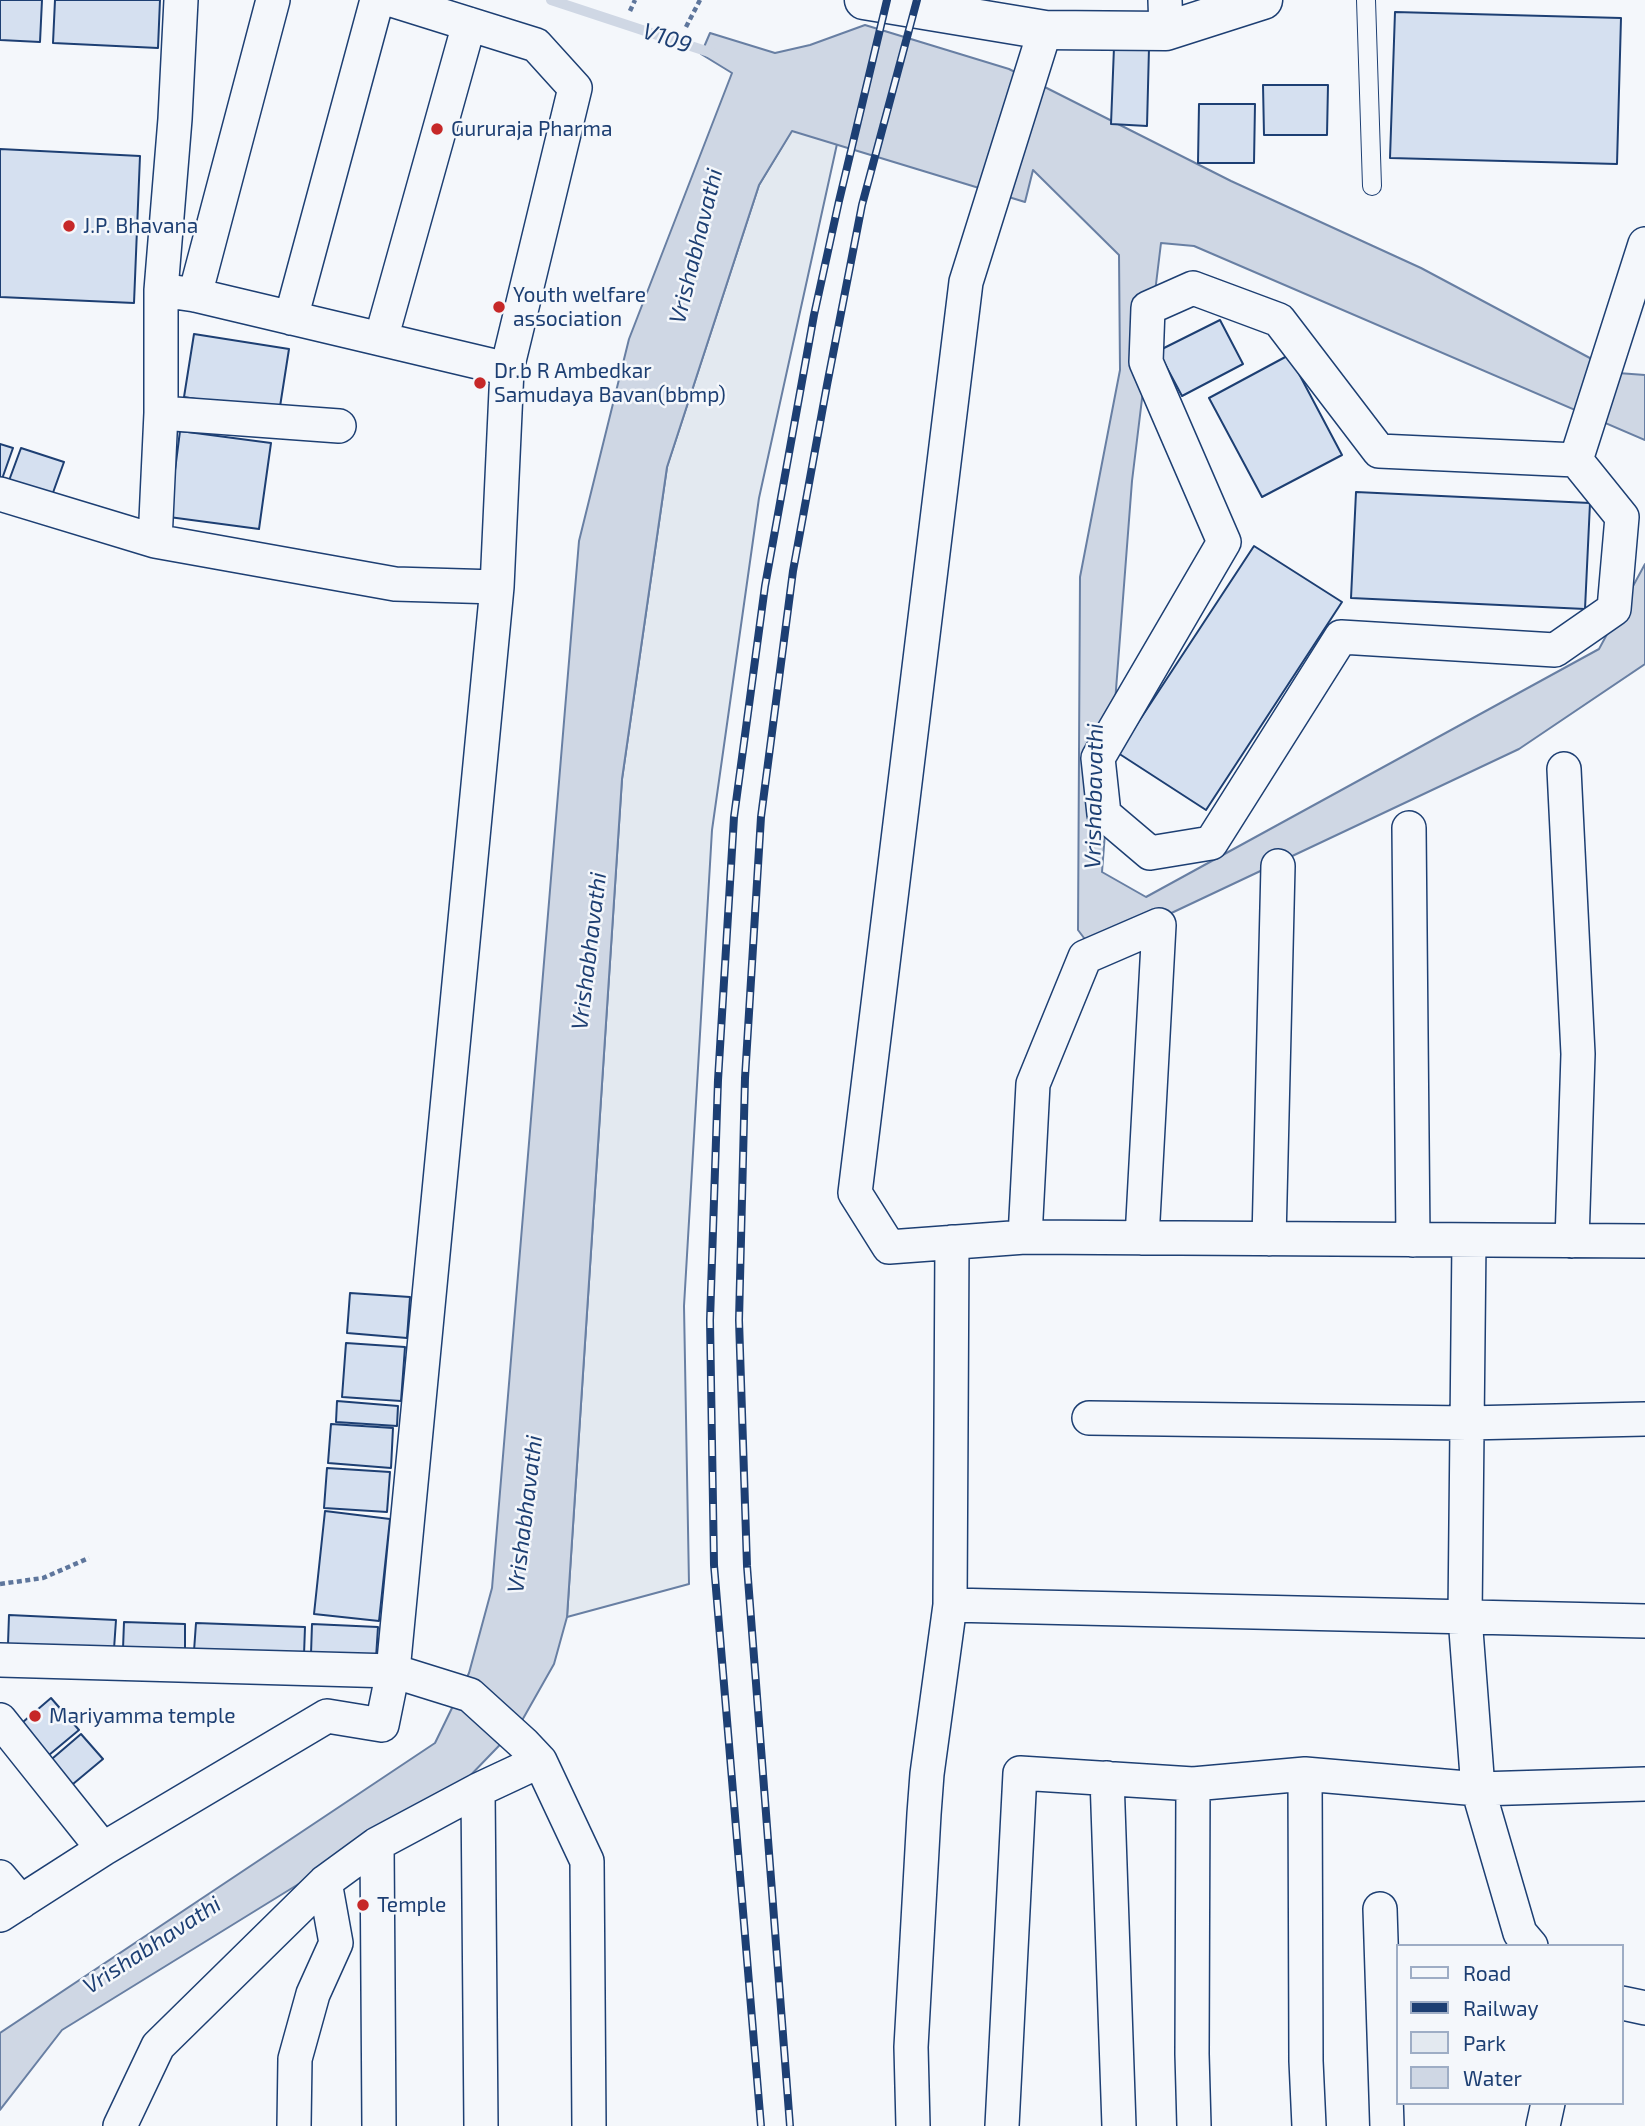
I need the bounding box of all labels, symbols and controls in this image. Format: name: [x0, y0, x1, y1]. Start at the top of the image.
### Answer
water label: V109: [639, 17, 695, 59]
place label: Gururaja Pharma: [451, 116, 612, 142]
marker: Gururaja Pharma: [429, 121, 445, 137]
water label: Vrishabhavathi: [663, 166, 729, 326]
place label: J.P. Bhavana: [83, 213, 198, 239]
marker: J.P. Bhavana: [61, 218, 77, 234]
place label: Youth welfare association: [513, 282, 646, 332]
marker: Youth welfare association: [491, 299, 507, 315]
place label: Dr.b R Ambedkar Samudaya Bavan(bbmp): [494, 358, 726, 408]
marker: Dr.b R Ambedkar Samudaya Bavan(bbmp): [472, 375, 488, 391]
water label: Vrishabavathi: [1079, 723, 1109, 869]
water label: Vrishabhavathi: [566, 870, 612, 1032]
water label: Vrishabhavathi: [502, 1433, 548, 1595]
place label: Mariyamma temple: [49, 1703, 235, 1729]
marker: Mariyamma temple: [27, 1708, 43, 1724]
water label: Vrishabhavathi: [78, 1890, 226, 2000]
place label: Temple: [377, 1892, 446, 1918]
marker: Temple: [355, 1897, 371, 1913]
legend: [1396, 1944, 1624, 2105]
text: Road: [1463, 1960, 1511, 1985]
text: Railway: [1463, 1995, 1539, 2020]
text: Park: [1463, 2030, 1506, 2055]
text: Water: [1463, 2065, 1522, 2090]

